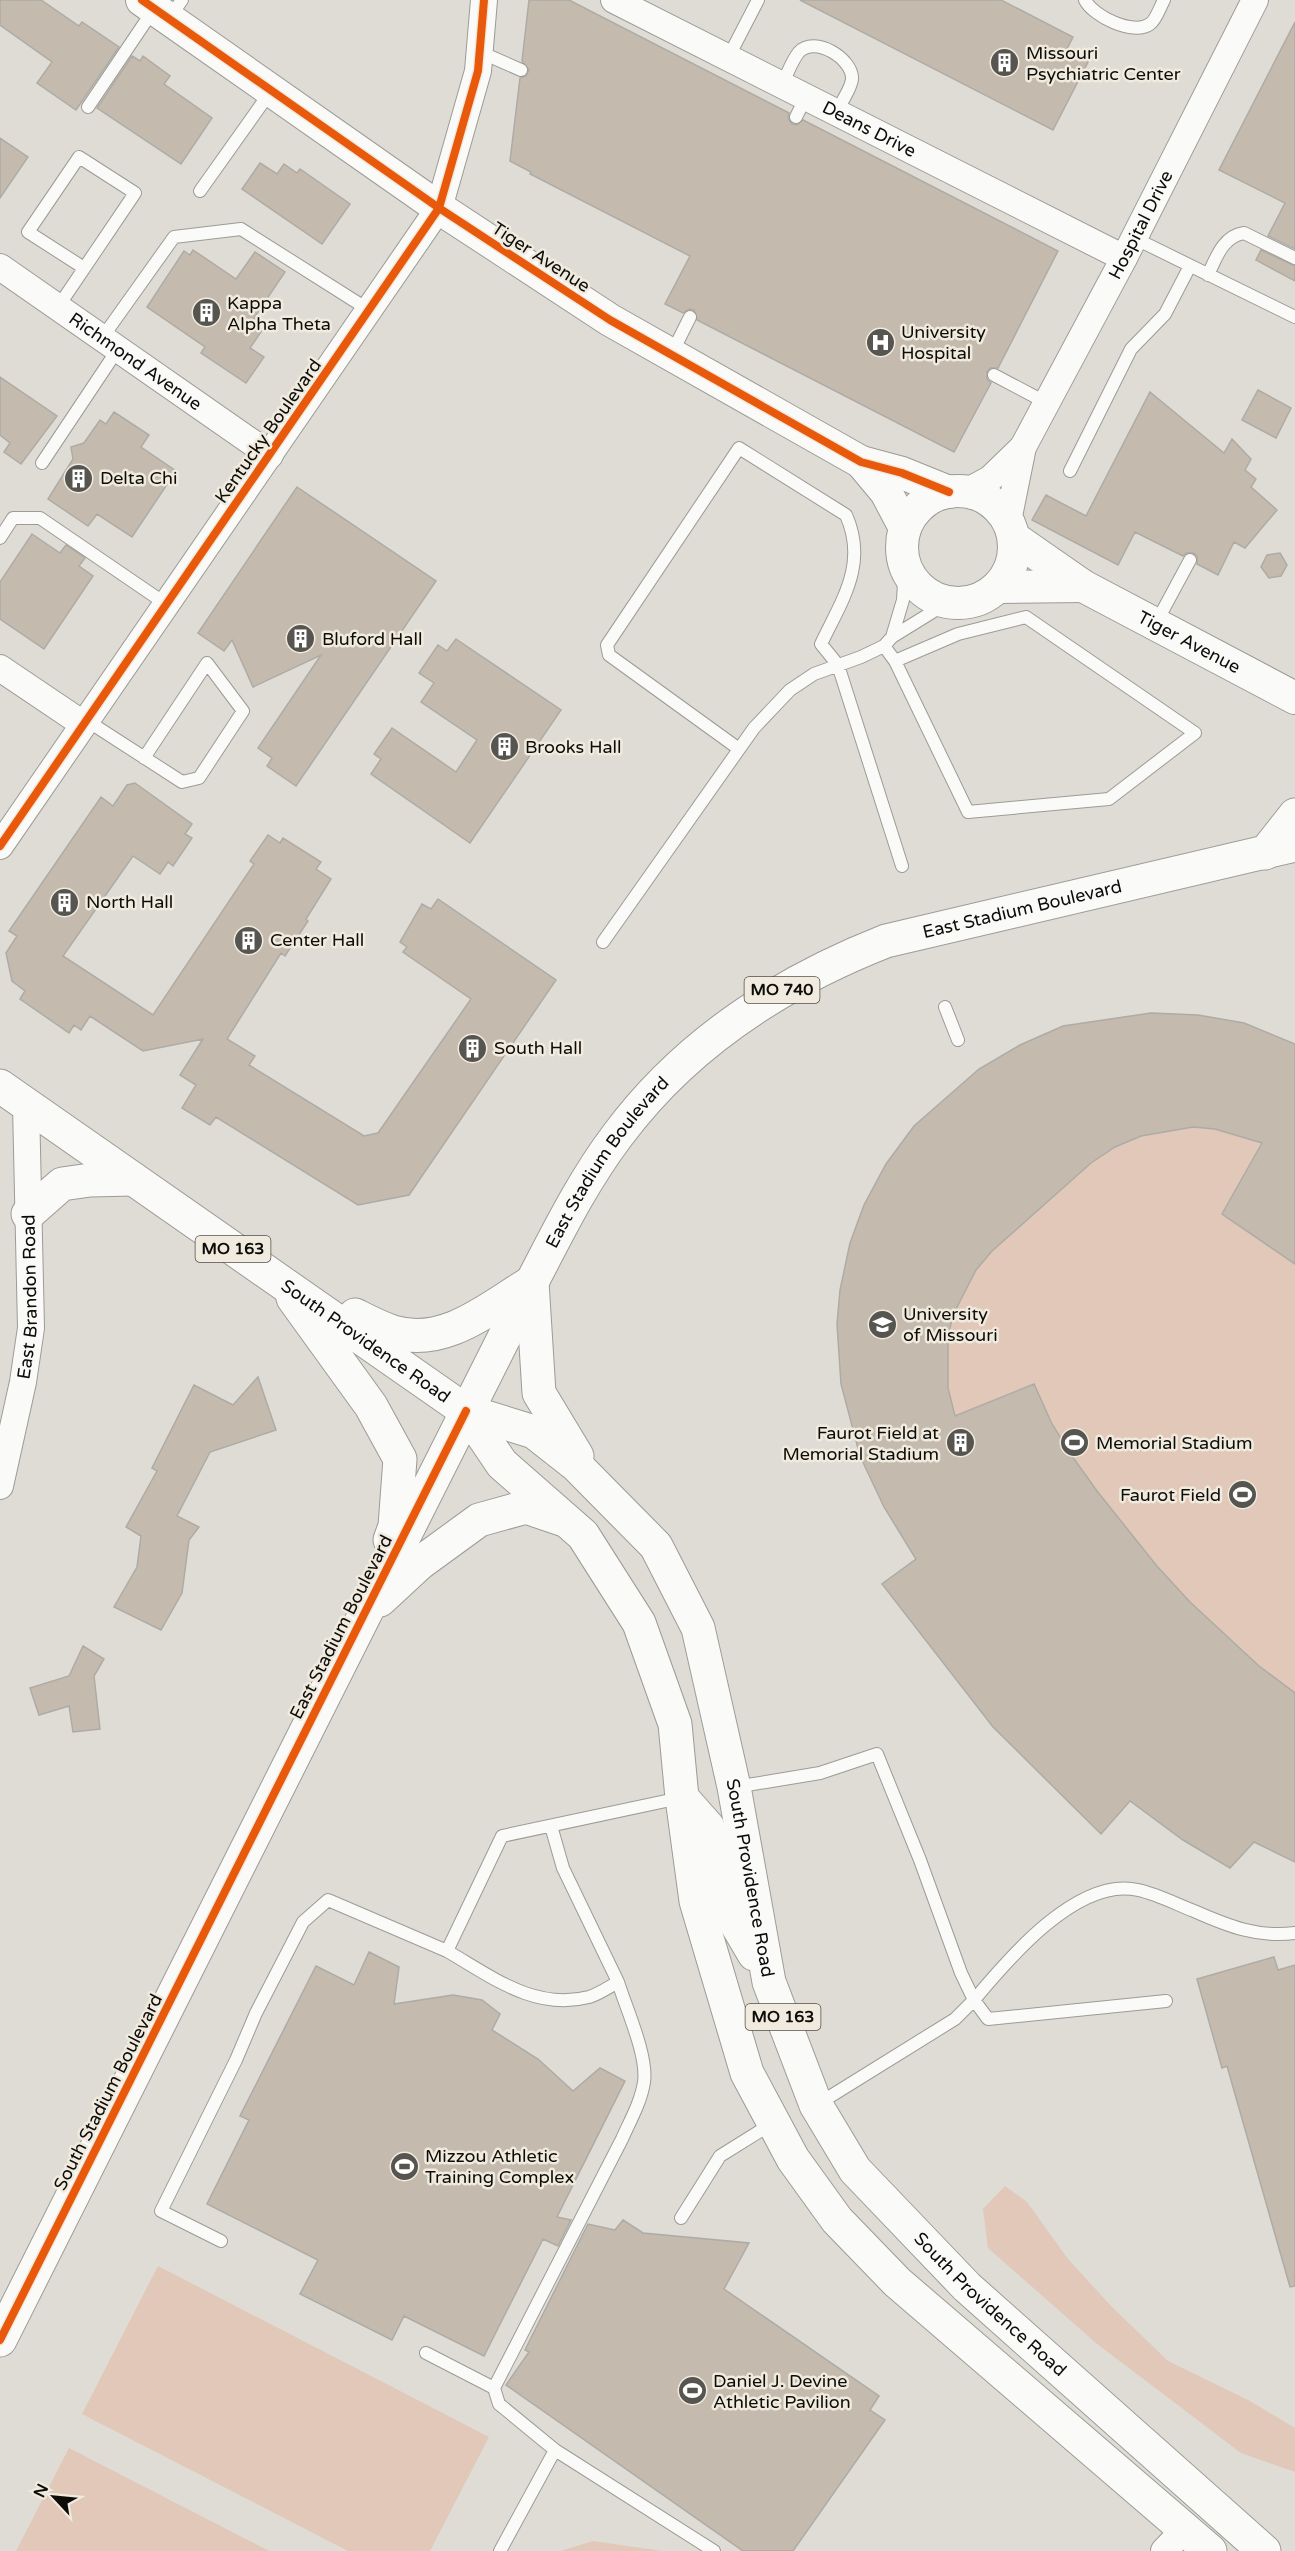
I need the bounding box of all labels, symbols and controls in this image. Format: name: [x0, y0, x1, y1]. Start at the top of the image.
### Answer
place label: Missouri Psychiatric Center: [1026, 42, 1181, 85]
building icon: Missouri Psychiatric Center: [989, 47, 1021, 79]
street label: Deans Drive: [819, 96, 920, 162]
street label: Hospital Drive: [1104, 167, 1178, 283]
street label: Tiger Avenue: [488, 217, 594, 297]
place label: Kappa Alpha Theta: [227, 292, 331, 335]
building icon: Kappa Alpha Theta: [190, 297, 222, 329]
street label: Richmond Avenue: [65, 307, 206, 415]
place label: University Hospital: [901, 321, 986, 364]
hospital icon: University Hospital: [864, 326, 896, 358]
street label: Kentucky Boulevard: [210, 355, 326, 507]
building icon: Delta Chi: [63, 462, 95, 494]
place label: Delta Chi: [100, 467, 177, 489]
street label: Tiger Avenue: [1134, 606, 1244, 678]
building icon: Bluford Hall: [285, 623, 317, 655]
place label: Bluford Hall: [322, 628, 422, 650]
building icon: Brooks Hall: [488, 731, 520, 763]
place label: Brooks Hall: [525, 736, 622, 758]
street label: East Stadium Boulevard: [920, 875, 1124, 943]
building icon: North Hall: [49, 886, 81, 918]
place label: North Hall: [86, 891, 173, 913]
building icon: Center Hall: [233, 924, 265, 956]
place label: Center Hall: [270, 929, 364, 951]
road number: MO 740: [744, 977, 820, 1003]
building icon: South Hall: [457, 1032, 489, 1064]
place label: South Hall: [494, 1037, 582, 1059]
street label: East Stadium Boulevard: [541, 1072, 673, 1252]
street label: East Brandon Road: [13, 1214, 42, 1381]
road number: MO 163: [196, 1236, 270, 1262]
street label: South Providence Road: [277, 1275, 455, 1408]
place label: University of Missouri: [903, 1303, 998, 1346]
school or university icon: University of Missouri: [866, 1308, 898, 1340]
place label: Faurot Field at Memorial Stadium: [783, 1422, 939, 1465]
building icon: Faurot Field at Memorial Stadium: [944, 1427, 976, 1459]
sports icon: Memorial Stadium: [1059, 1427, 1091, 1459]
place label: Memorial Stadium: [1096, 1432, 1252, 1454]
sports icon: Faurot Field: [1226, 1479, 1258, 1511]
place label: Faurot Field: [1120, 1484, 1221, 1506]
street label: East Stadium Boulevard: [285, 1531, 397, 1723]
street label: South Providence Road: [721, 1776, 779, 1979]
street label: South Stadium Boulevard: [49, 1990, 167, 2194]
road number: MO 163: [746, 2004, 820, 2030]
place label: Mizzou Athletic Training Complex: [425, 2145, 574, 2188]
sports icon: Mizzou Athletic Training Complex: [388, 2150, 420, 2182]
street label: South Providence Road: [909, 2227, 1071, 2381]
place label: Daniel J. Devine Athletic Pavilion: [713, 2370, 851, 2413]
sports icon: Daniel J. Devine Athletic Pavilion: [676, 2375, 708, 2407]
north arrow: [24, 2467, 84, 2527]
text: N: [30, 2481, 53, 2501]

